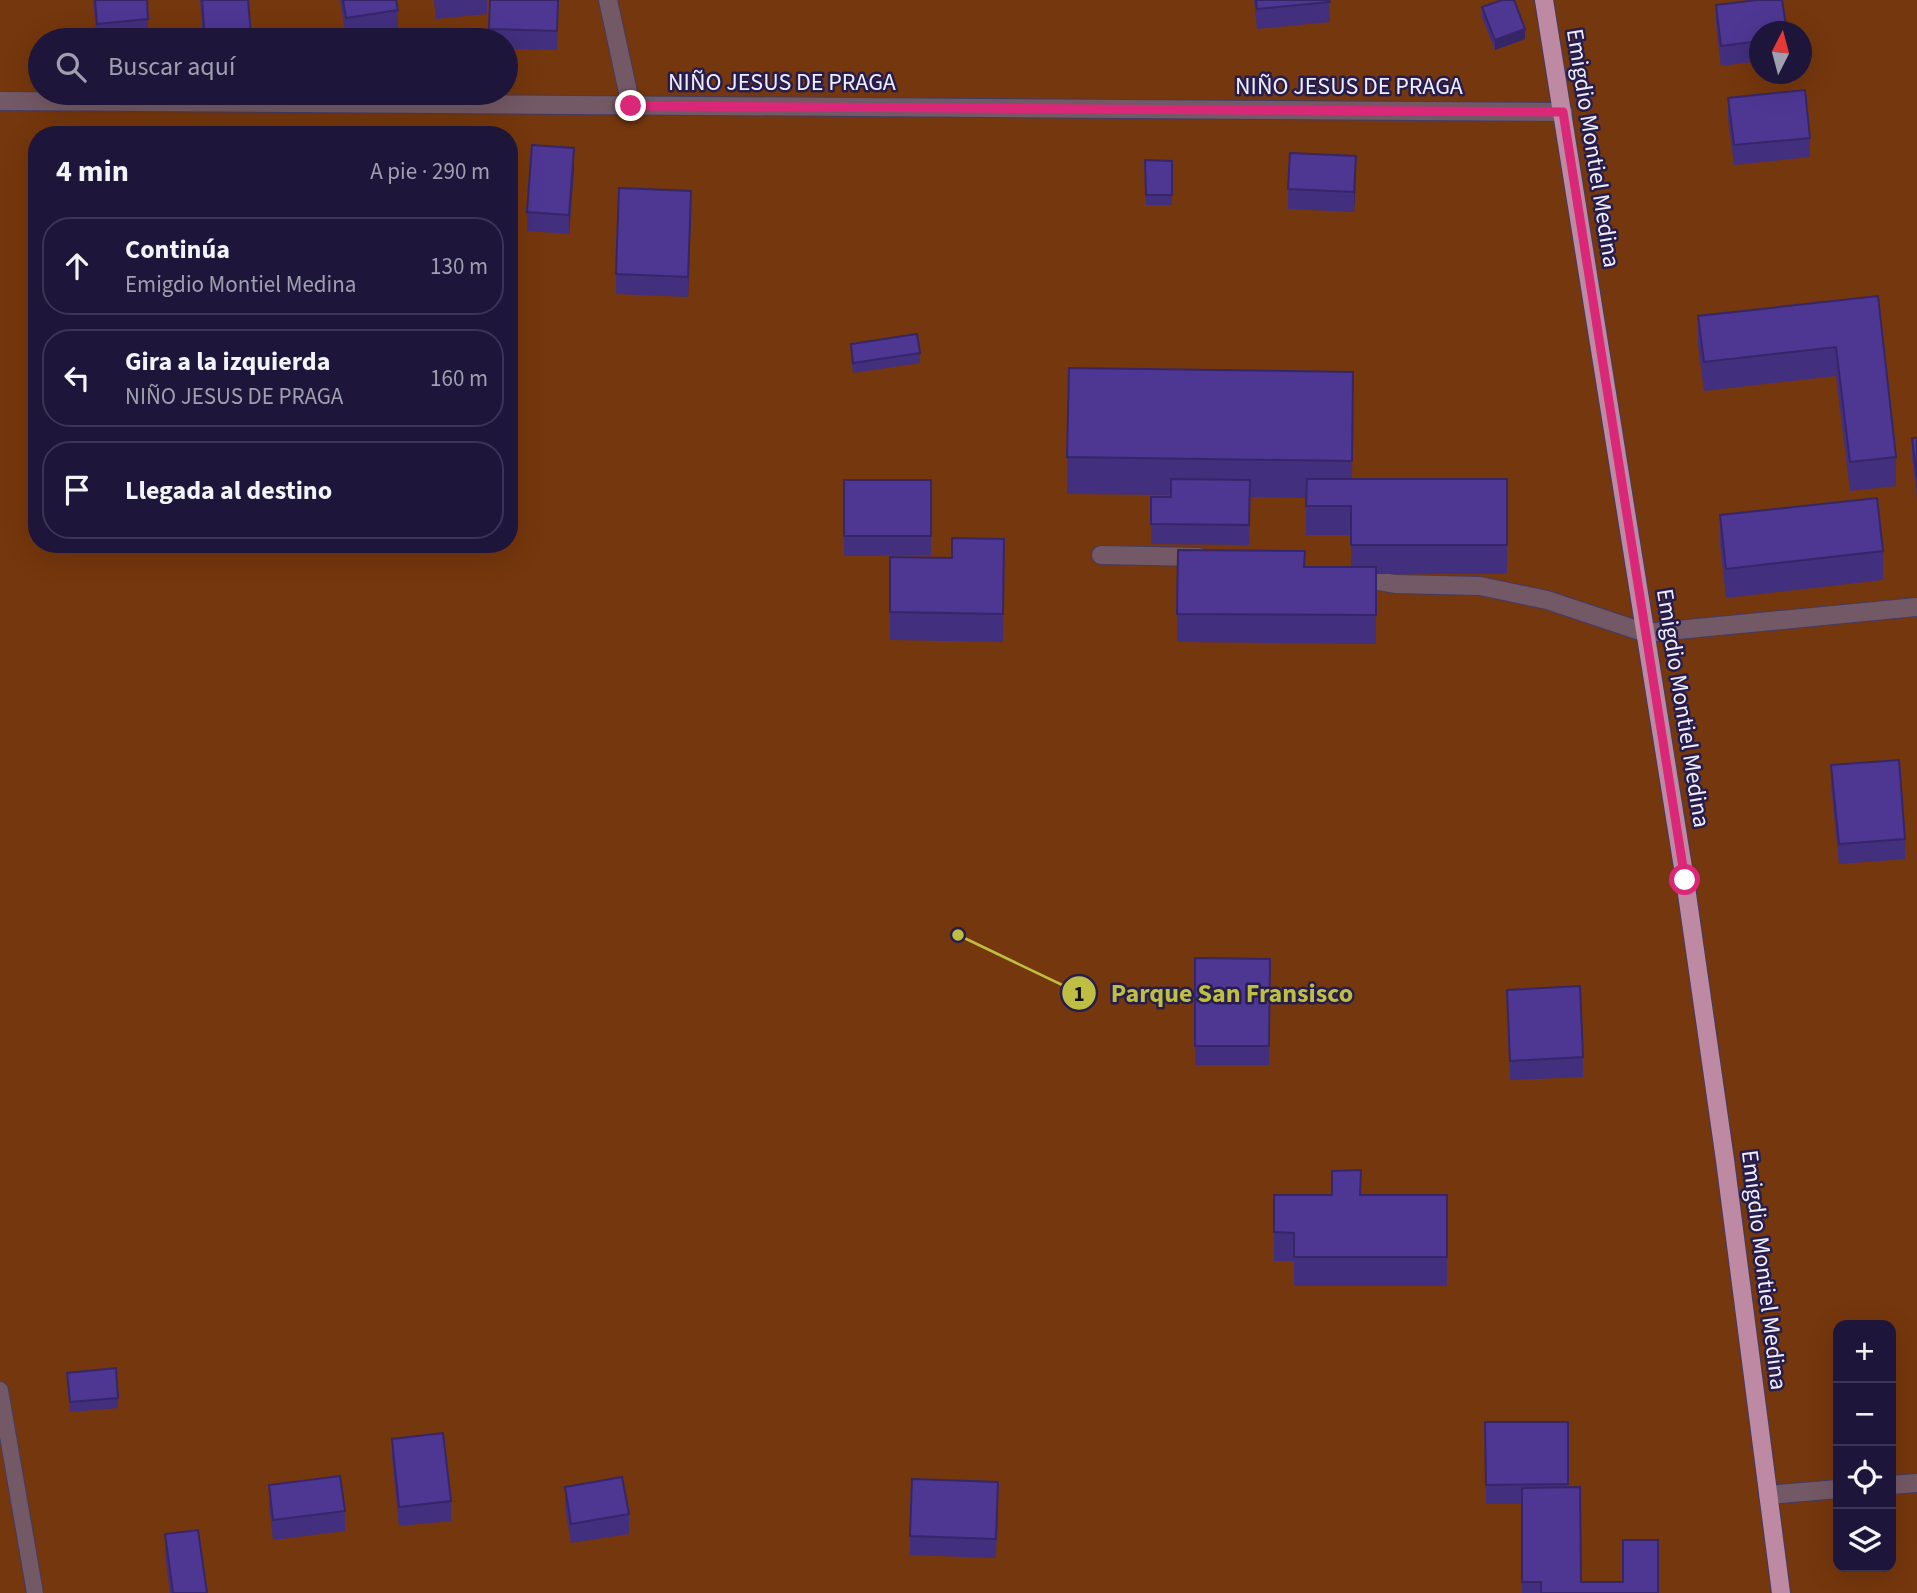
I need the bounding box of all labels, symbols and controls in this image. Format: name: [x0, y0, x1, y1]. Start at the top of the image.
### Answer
north arrow: [1749, 21, 1812, 84]
street label: Emigdio Montiel Medina: [1557, 26, 1629, 270]
search box: [28, 28, 518, 105]
icon: search: [52, 48, 90, 86]
text: Buscar aquí: [108, 48, 235, 85]
street label: NIÑO JESUS DE PRAGA: [668, 65, 896, 100]
street label: NIÑO JESUS DE PRAGA: [1235, 69, 1463, 104]
route end: [615, 90, 646, 121]
text: 4 min: [56, 150, 129, 193]
text: A pie · 290 m: [370, 155, 490, 188]
text: Continúa: [125, 231, 230, 268]
icon: ahead: [58, 247, 96, 285]
text: 130 m: [430, 250, 488, 283]
text: Emigdio Montiel Medina: [125, 268, 356, 301]
text: Gira a la izquierda: [125, 343, 330, 380]
icon: left: [58, 359, 96, 397]
text: 160 m: [430, 362, 488, 395]
text: NIÑO JESUS DE PRAGA: [125, 380, 343, 413]
icon: arrive: [58, 471, 96, 509]
text: Llegada al destino: [125, 472, 332, 509]
street label: Emigdio Montiel Medina: [1647, 586, 1719, 830]
route start: [1669, 864, 1700, 895]
callout: Parque San Fransisco: [1061, 970, 1367, 1017]
text: Parque San Fransisco: [1111, 975, 1353, 1012]
text: 1: [1073, 979, 1085, 1009]
street label: Emigdio Montiel Medina: [1732, 1148, 1796, 1392]
map controls: [1833, 1320, 1896, 1572]
button: +: [1833, 1320, 1896, 1383]
button: −: [1833, 1383, 1896, 1446]
button: locate: [1833, 1446, 1896, 1509]
button: layers: [1833, 1509, 1896, 1572]

